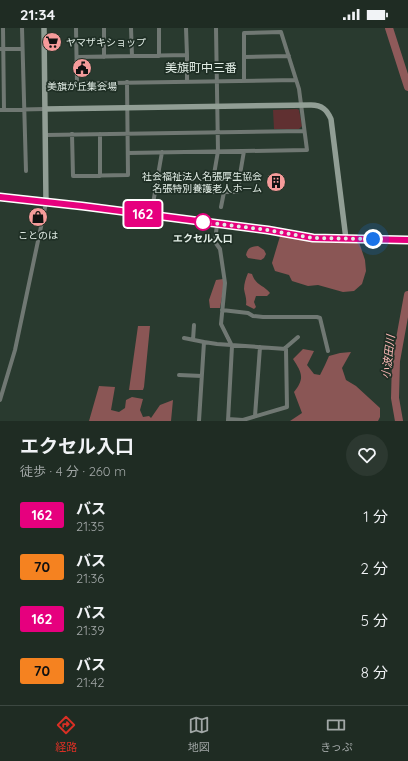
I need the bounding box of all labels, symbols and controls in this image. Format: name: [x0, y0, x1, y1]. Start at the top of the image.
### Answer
text: 21:34: [20, 5, 55, 24]
supermarket icon: ヤマザキショップ: [41, 31, 63, 53]
place label: ヤマザキショップ: [66, 36, 146, 49]
public building icon: 美旗が丘集会場: [71, 57, 93, 79]
district label: 美旗町中三番: [165, 60, 237, 75]
place label: 美旗が丘集会場: [47, 80, 117, 93]
place label: 社会福祉法人名張厚生協会 名張特別養護老人ホーム: [142, 170, 262, 195]
building icon: 社会福祉法人名張厚生協会 名張特別養護老人ホーム: [265, 171, 287, 193]
line badge: 162: [120, 201, 166, 227]
text: 162: [132, 205, 154, 223]
shop icon: ことのは: [27, 206, 49, 228]
marker: エクセル入口: [194, 213, 212, 231]
place label: ことのは: [18, 229, 58, 242]
your location: [363, 229, 383, 249]
place label: エクセル入口: [173, 232, 233, 245]
water label: 小波田川: [378, 333, 398, 380]
text: エクセル入口: [20, 434, 134, 458]
button: heart: [346, 434, 388, 476]
text: 徒歩 · 4 分 · 260 m: [20, 463, 126, 479]
text: バス: [76, 499, 106, 518]
text: 162: [31, 506, 53, 524]
text: 1 分: [363, 507, 388, 526]
text: 21:35: [76, 518, 104, 534]
text: バス: [76, 551, 106, 570]
text: 70: [34, 558, 50, 576]
text: 2 分: [361, 559, 388, 578]
text: 21:36: [76, 570, 104, 586]
text: バス: [76, 603, 106, 622]
text: 162: [31, 610, 53, 628]
text: 5 分: [361, 611, 388, 630]
text: 21:39: [76, 622, 105, 638]
text: バス: [76, 655, 106, 674]
text: 70: [34, 662, 50, 680]
text: 8 分: [361, 663, 388, 682]
text: 21:42: [76, 674, 105, 690]
tab: 経路: [55, 714, 77, 754]
tab: 地図: [188, 714, 210, 754]
tab: きっぷ: [320, 714, 353, 754]

